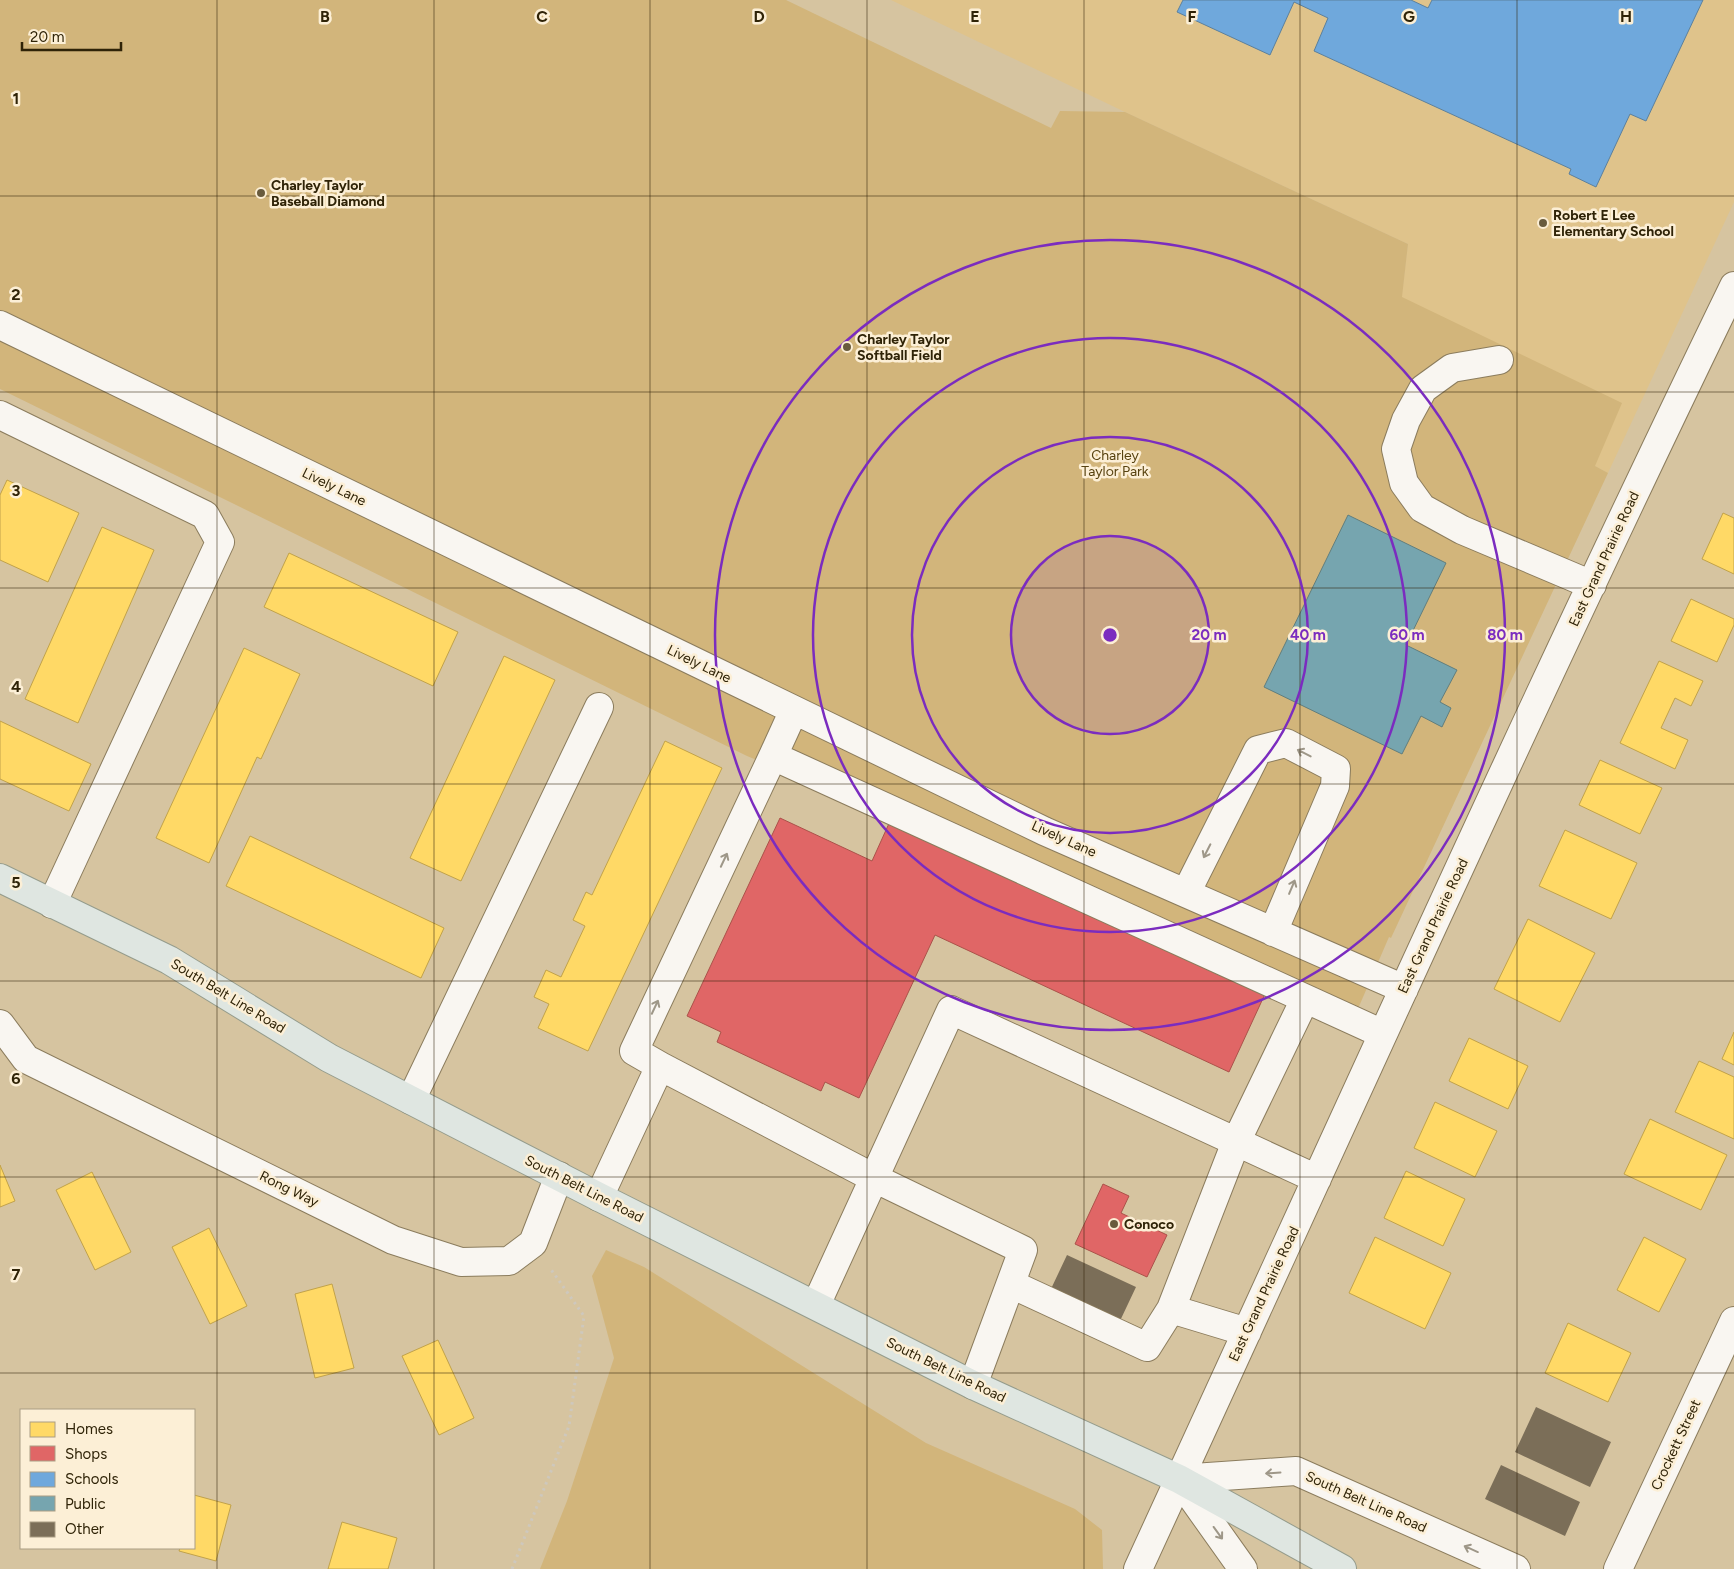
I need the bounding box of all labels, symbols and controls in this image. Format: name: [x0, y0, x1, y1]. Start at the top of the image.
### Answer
text: B: [320, 7, 330, 26]
text: C: [536, 7, 548, 26]
text: D: [753, 7, 765, 26]
text: E: [970, 7, 980, 26]
text: F: [1188, 7, 1197, 26]
text: G: [1403, 7, 1415, 26]
text: H: [1620, 7, 1632, 26]
scale bar: [22, 20, 121, 52]
text: 20 m: [30, 28, 64, 46]
text: 1: [13, 89, 19, 108]
place label: Charley Taylor Baseball Diamond: [271, 177, 385, 210]
marker: Charley Taylor Baseball Diamond: [255, 187, 267, 199]
place label: Robert E Lee Elementary School: [1553, 207, 1674, 240]
marker: Robert E Lee Elementary School: [1537, 217, 1549, 229]
text: 2: [11, 285, 21, 304]
place label: Charley Taylor Softball Field: [857, 331, 950, 364]
marker: Charley Taylor Softball Field: [841, 341, 853, 353]
park label: Charley Taylor Park: [1081, 447, 1149, 480]
street label: Lively Lane: [299, 464, 369, 510]
text: 3: [12, 481, 21, 500]
street label: East Grand Prairie Road: [1565, 489, 1643, 629]
centre of rings: [1101, 626, 1119, 644]
text: 20 m: [1191, 626, 1227, 644]
text: 40 m: [1290, 626, 1326, 644]
text: 60 m: [1389, 626, 1425, 644]
text: 80 m: [1487, 626, 1523, 644]
street label: Lively Lane: [664, 641, 734, 687]
text: 4: [11, 677, 21, 696]
one-way arrow: [1297, 748, 1312, 757]
street label: Lively Lane: [1029, 817, 1099, 861]
one-way arrow: [1202, 844, 1212, 859]
one-way arrow: [719, 852, 729, 867]
street label: East Grand Prairie Road: [1394, 856, 1472, 996]
text: 5: [11, 873, 21, 892]
one-way arrow: [1288, 880, 1298, 895]
street label: South Belt Line Road: [168, 955, 288, 1037]
one-way arrow: [651, 1000, 660, 1015]
text: 6: [11, 1069, 21, 1088]
street label: South Belt Line Road: [522, 1152, 646, 1226]
street label: Rong Way: [257, 1167, 322, 1211]
place label: Conoco: [1124, 1216, 1174, 1233]
marker: Conoco: [1108, 1218, 1120, 1230]
street label: East Grand Prairie Road: [1225, 1224, 1303, 1364]
text: 7: [12, 1265, 21, 1284]
street label: South Belt Line Road: [883, 1334, 1009, 1406]
street label: Crockett Street: [1648, 1397, 1704, 1493]
legend: [20, 1409, 195, 1549]
text: Homes: [65, 1420, 113, 1438]
text: Shops: [65, 1445, 107, 1463]
one-way arrow: [1265, 1468, 1281, 1477]
street label: South Belt Line Road: [1303, 1468, 1429, 1536]
text: Schools: [65, 1470, 118, 1488]
text: Public: [65, 1495, 106, 1513]
text: Other: [65, 1520, 104, 1538]
one-way arrow: [1213, 1526, 1223, 1540]
one-way arrow: [1464, 1544, 1479, 1554]

